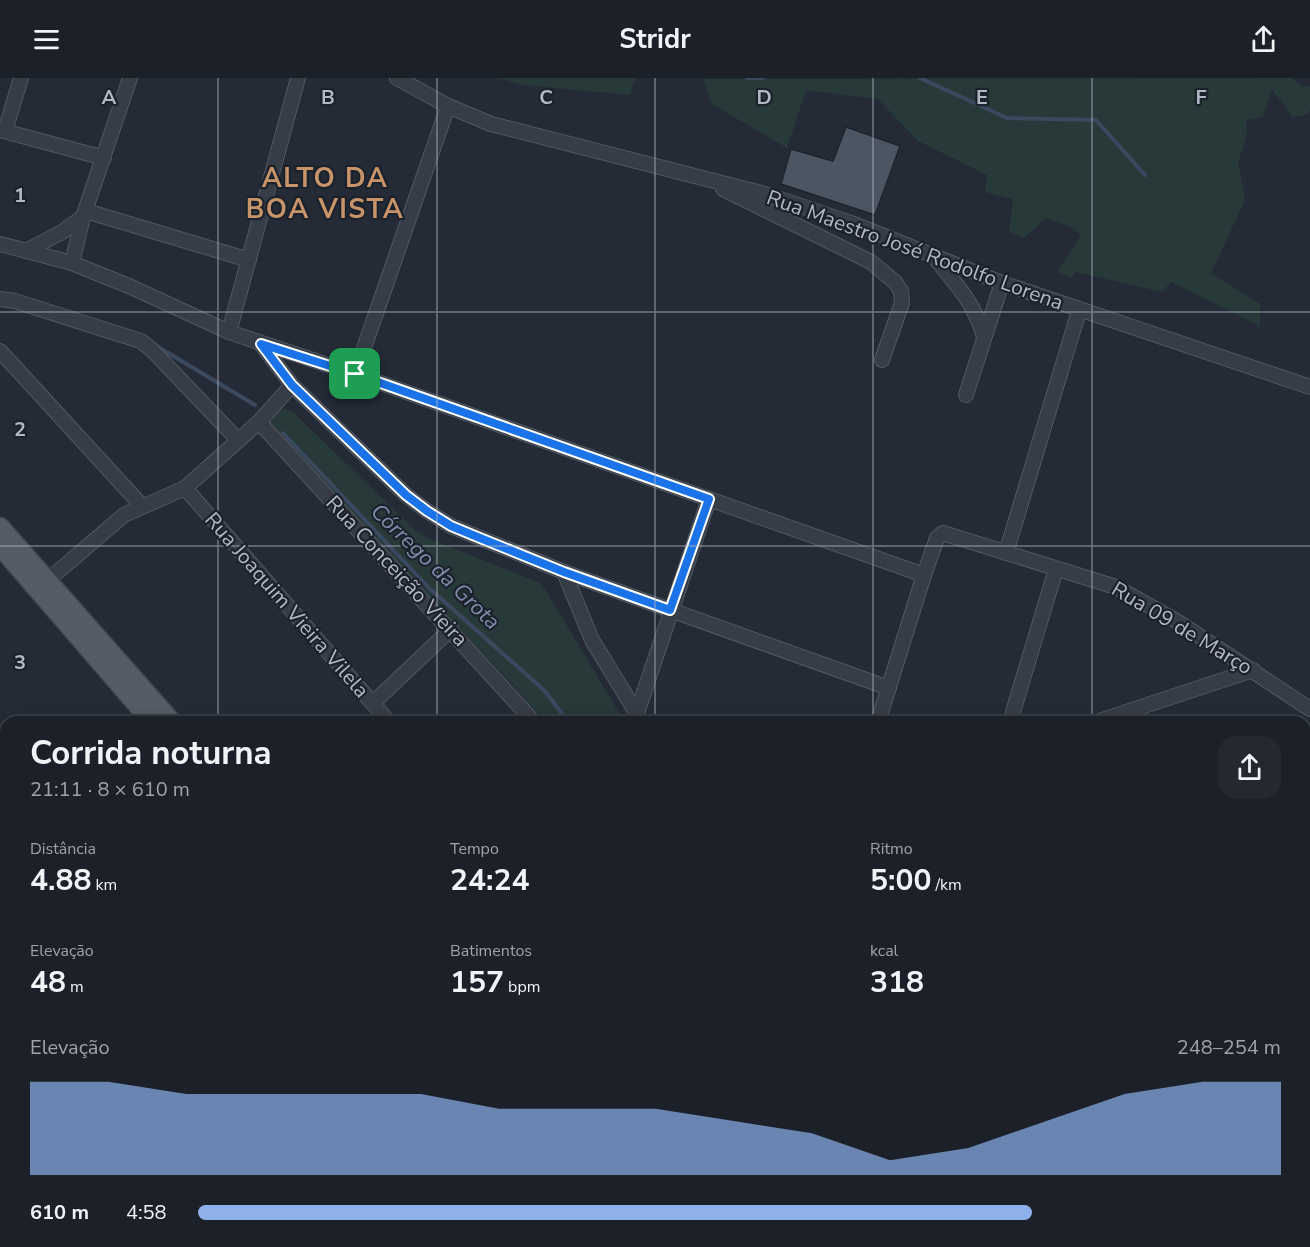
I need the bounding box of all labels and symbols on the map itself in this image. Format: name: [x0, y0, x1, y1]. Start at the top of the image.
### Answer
text: A: [102, 84, 117, 111]
text: B: [321, 84, 335, 111]
text: C: [539, 84, 553, 111]
text: D: [756, 84, 772, 111]
text: E: [976, 84, 988, 111]
text: F: [1195, 84, 1207, 111]
district label: ALTO DA BOA VISTA: [246, 160, 404, 228]
text: 1: [14, 182, 26, 209]
street label: Rua Maestro José Rodolfo Lorena: [763, 183, 1067, 317]
pin: [329, 348, 380, 399]
text: 2: [14, 416, 26, 443]
street label: Rua Conceição Vieira: [320, 490, 474, 652]
water label: Córrego da Grota: [364, 497, 507, 636]
street label: Rua Joaquim Vieira Vilela: [199, 506, 375, 704]
street label: Rua 09 de Março: [1106, 575, 1258, 681]
text: 3: [14, 649, 26, 676]

